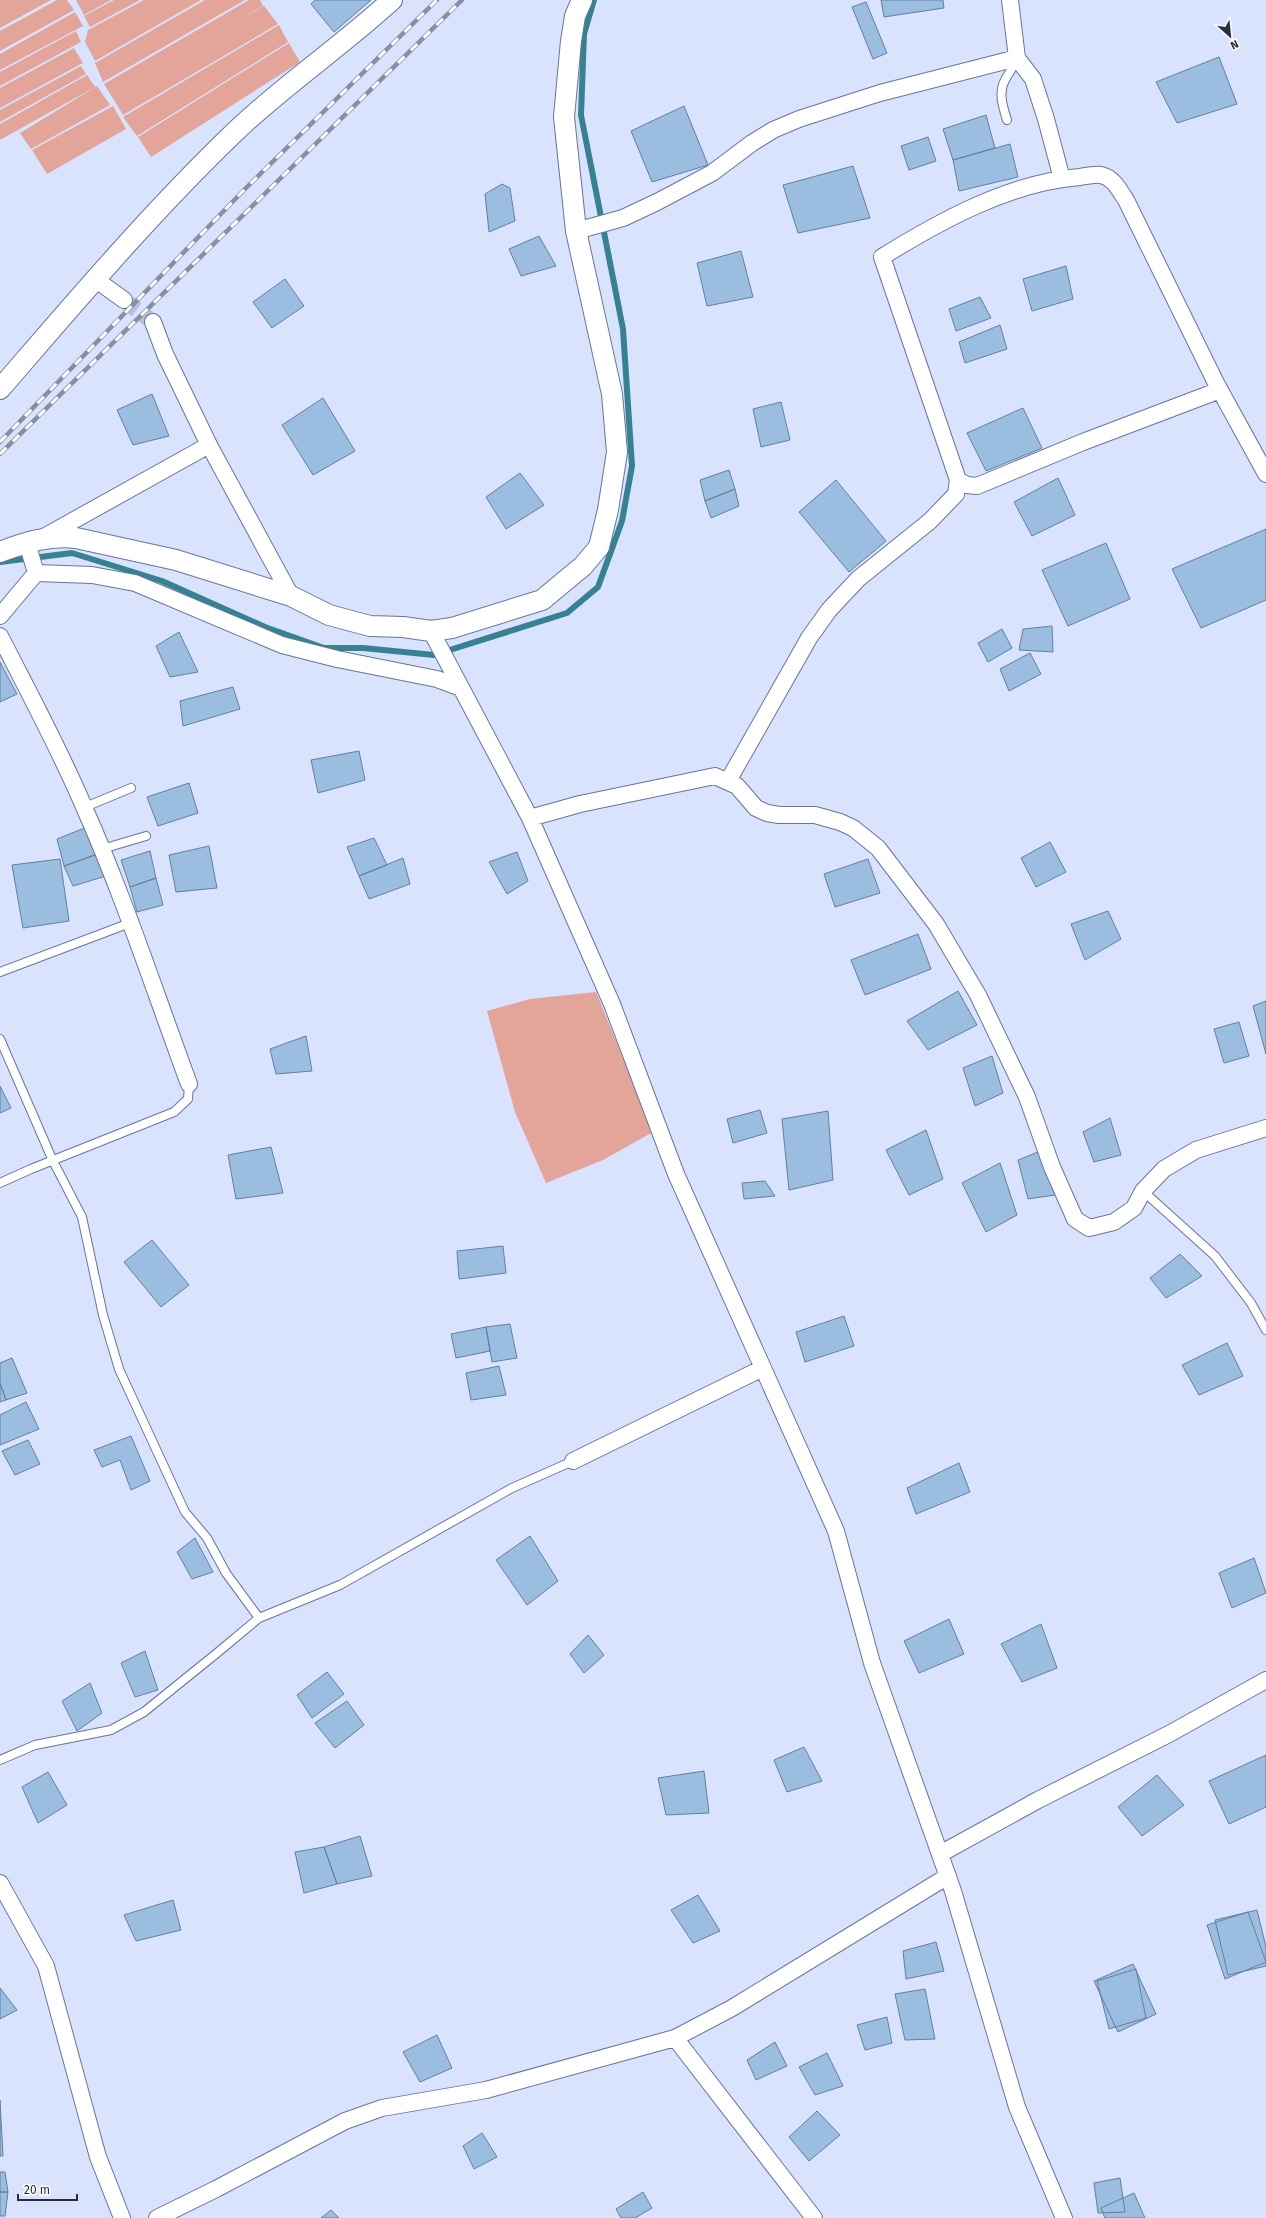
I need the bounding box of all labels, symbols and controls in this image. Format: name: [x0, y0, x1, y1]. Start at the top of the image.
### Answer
north arrow: [1210, 16, 1250, 56]
text: N: [1228, 37, 1241, 52]
scale bar: [18, 2176, 77, 2202]
text: 20 m: [24, 2183, 50, 2197]

